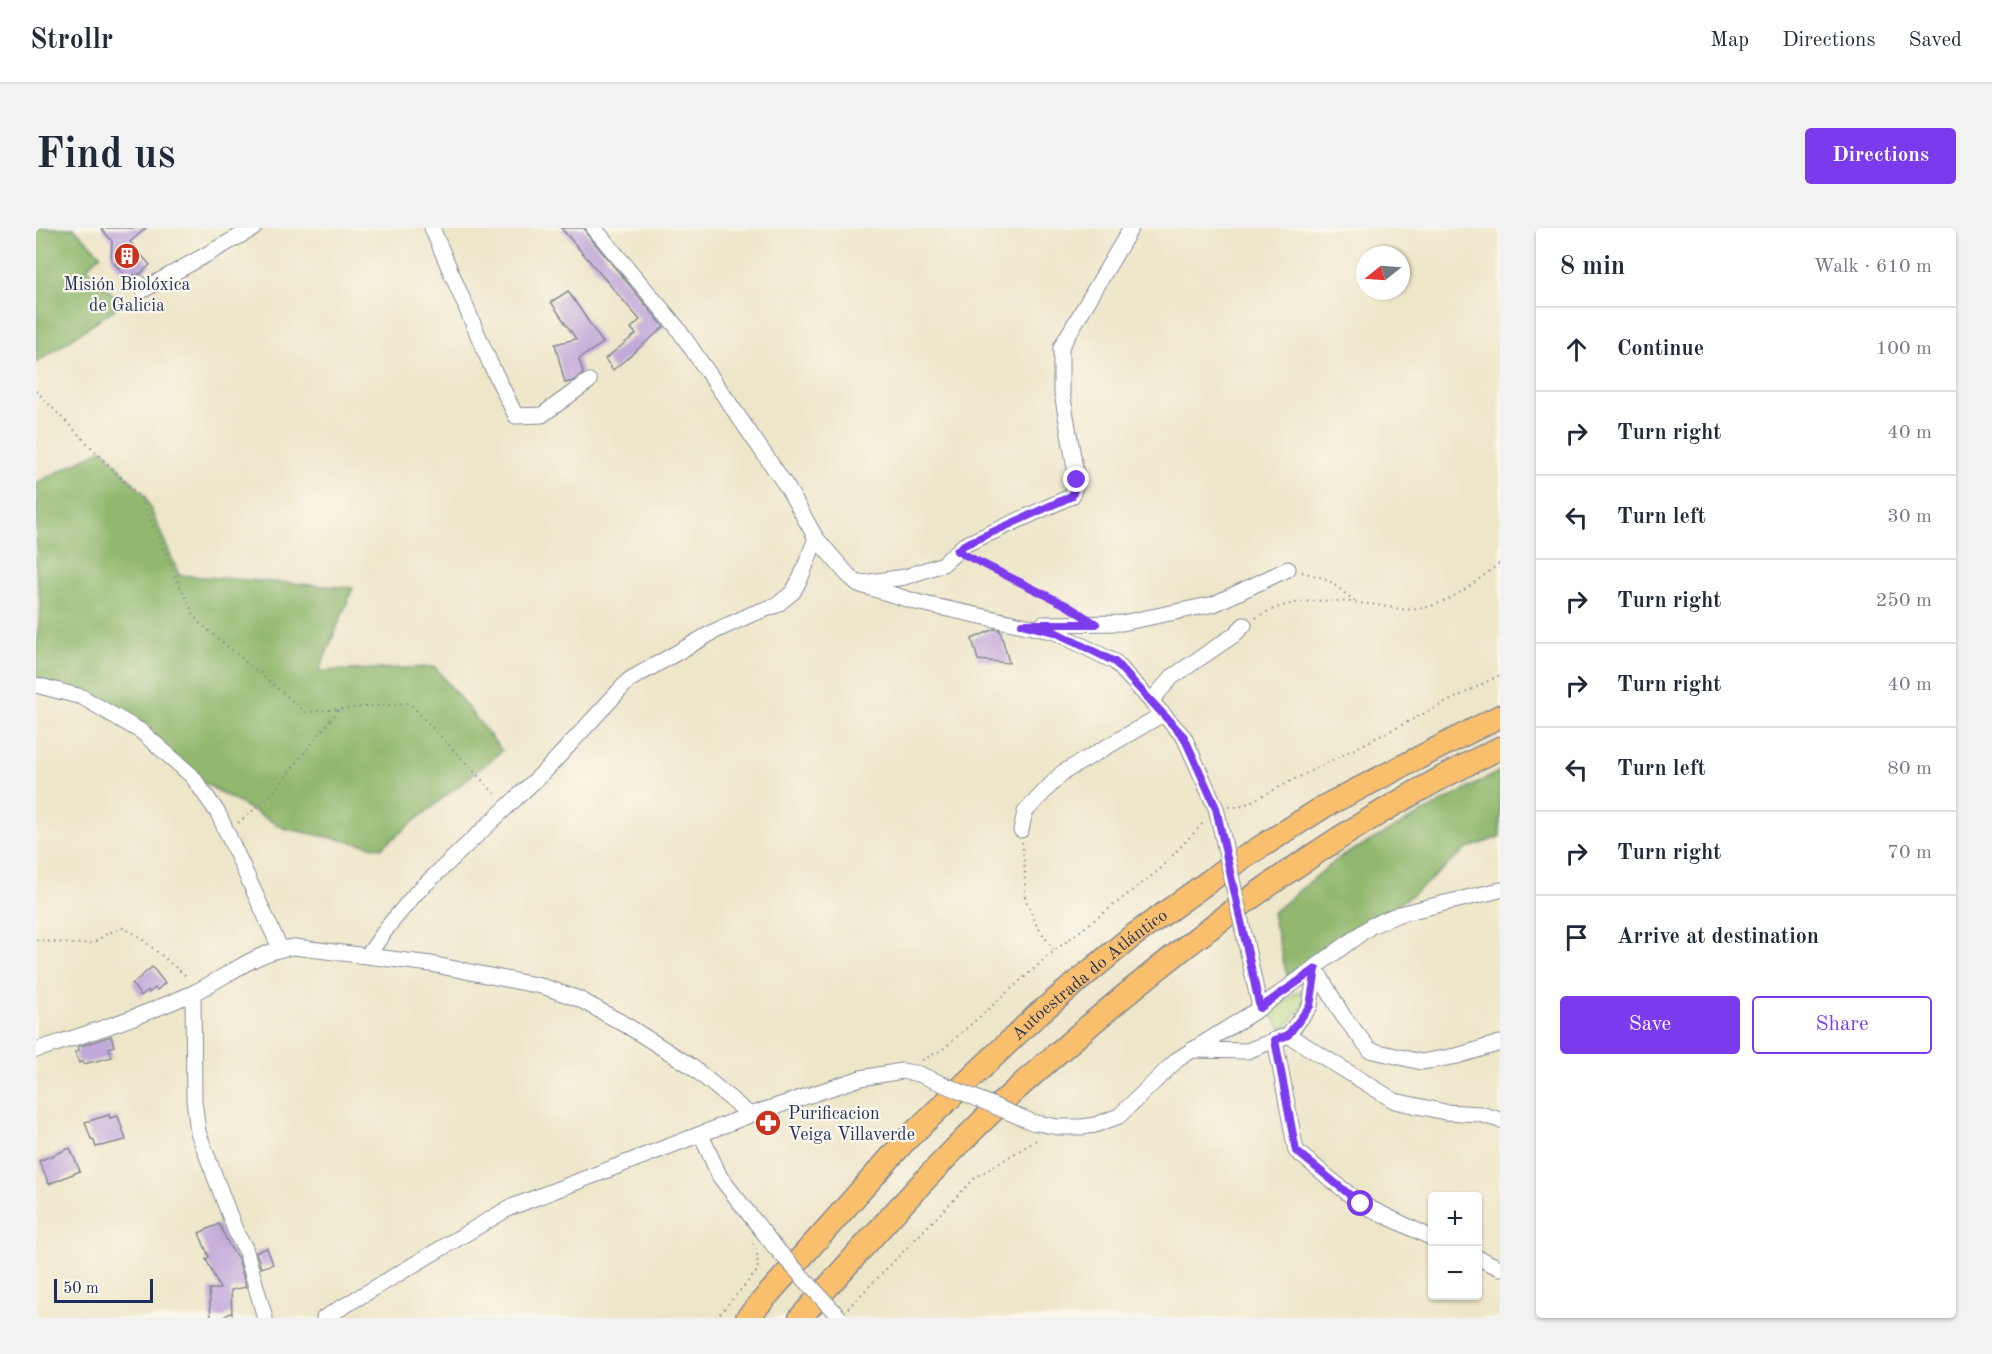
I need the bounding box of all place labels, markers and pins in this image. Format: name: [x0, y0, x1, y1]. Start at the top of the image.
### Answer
building icon: Misión Biolóxica de Galicia: [112, 241, 142, 271]
place label: Misión Biolóxica de Galicia: [64, 276, 191, 315]
place label: Purificacion Veiga Villaverde: [788, 1105, 915, 1144]
pharmacy icon: Purificacion Veiga Villaverde: [753, 1108, 783, 1138]

